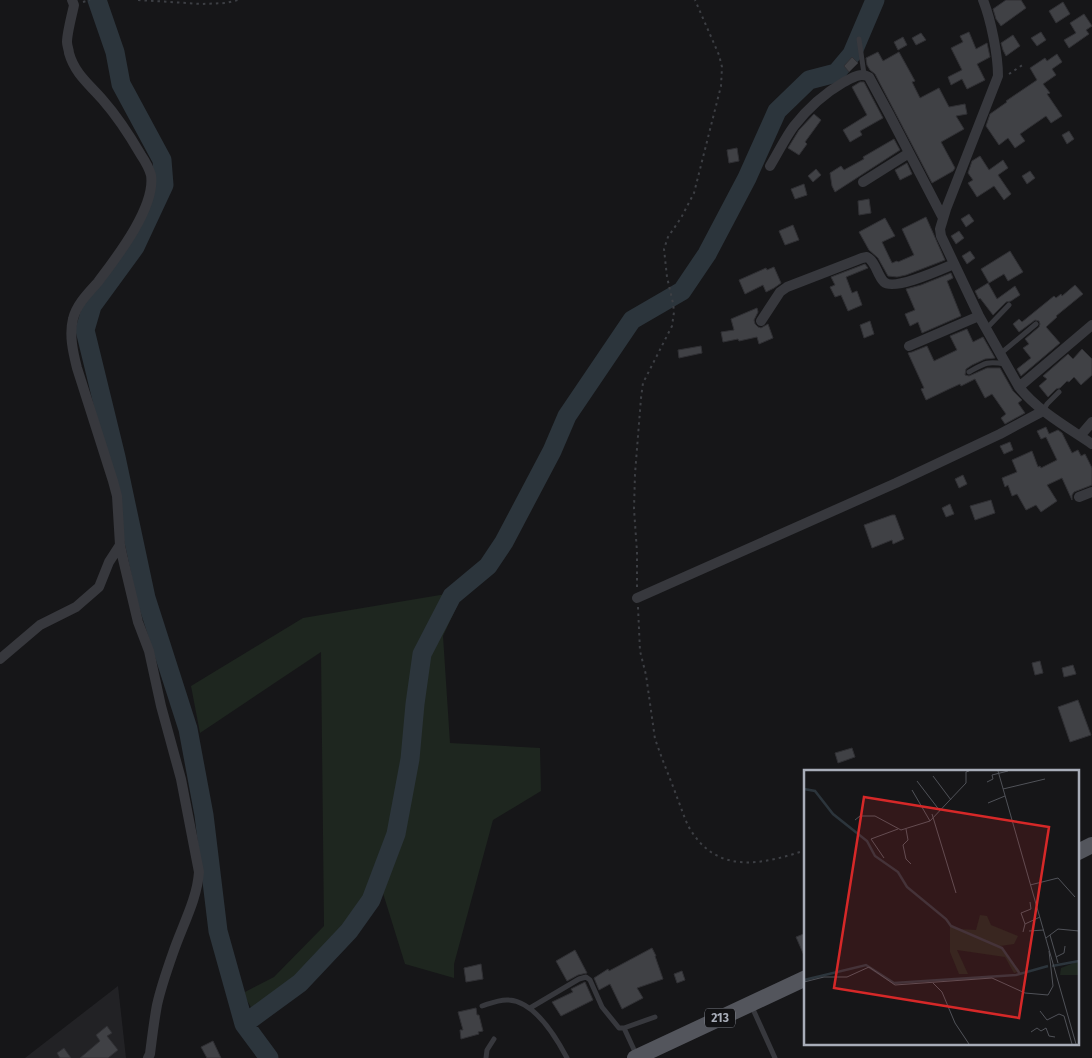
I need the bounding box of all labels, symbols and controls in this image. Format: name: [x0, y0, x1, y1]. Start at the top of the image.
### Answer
inset map: [804, 770, 1080, 1046]
road number: 213: [705, 1008, 735, 1028]

